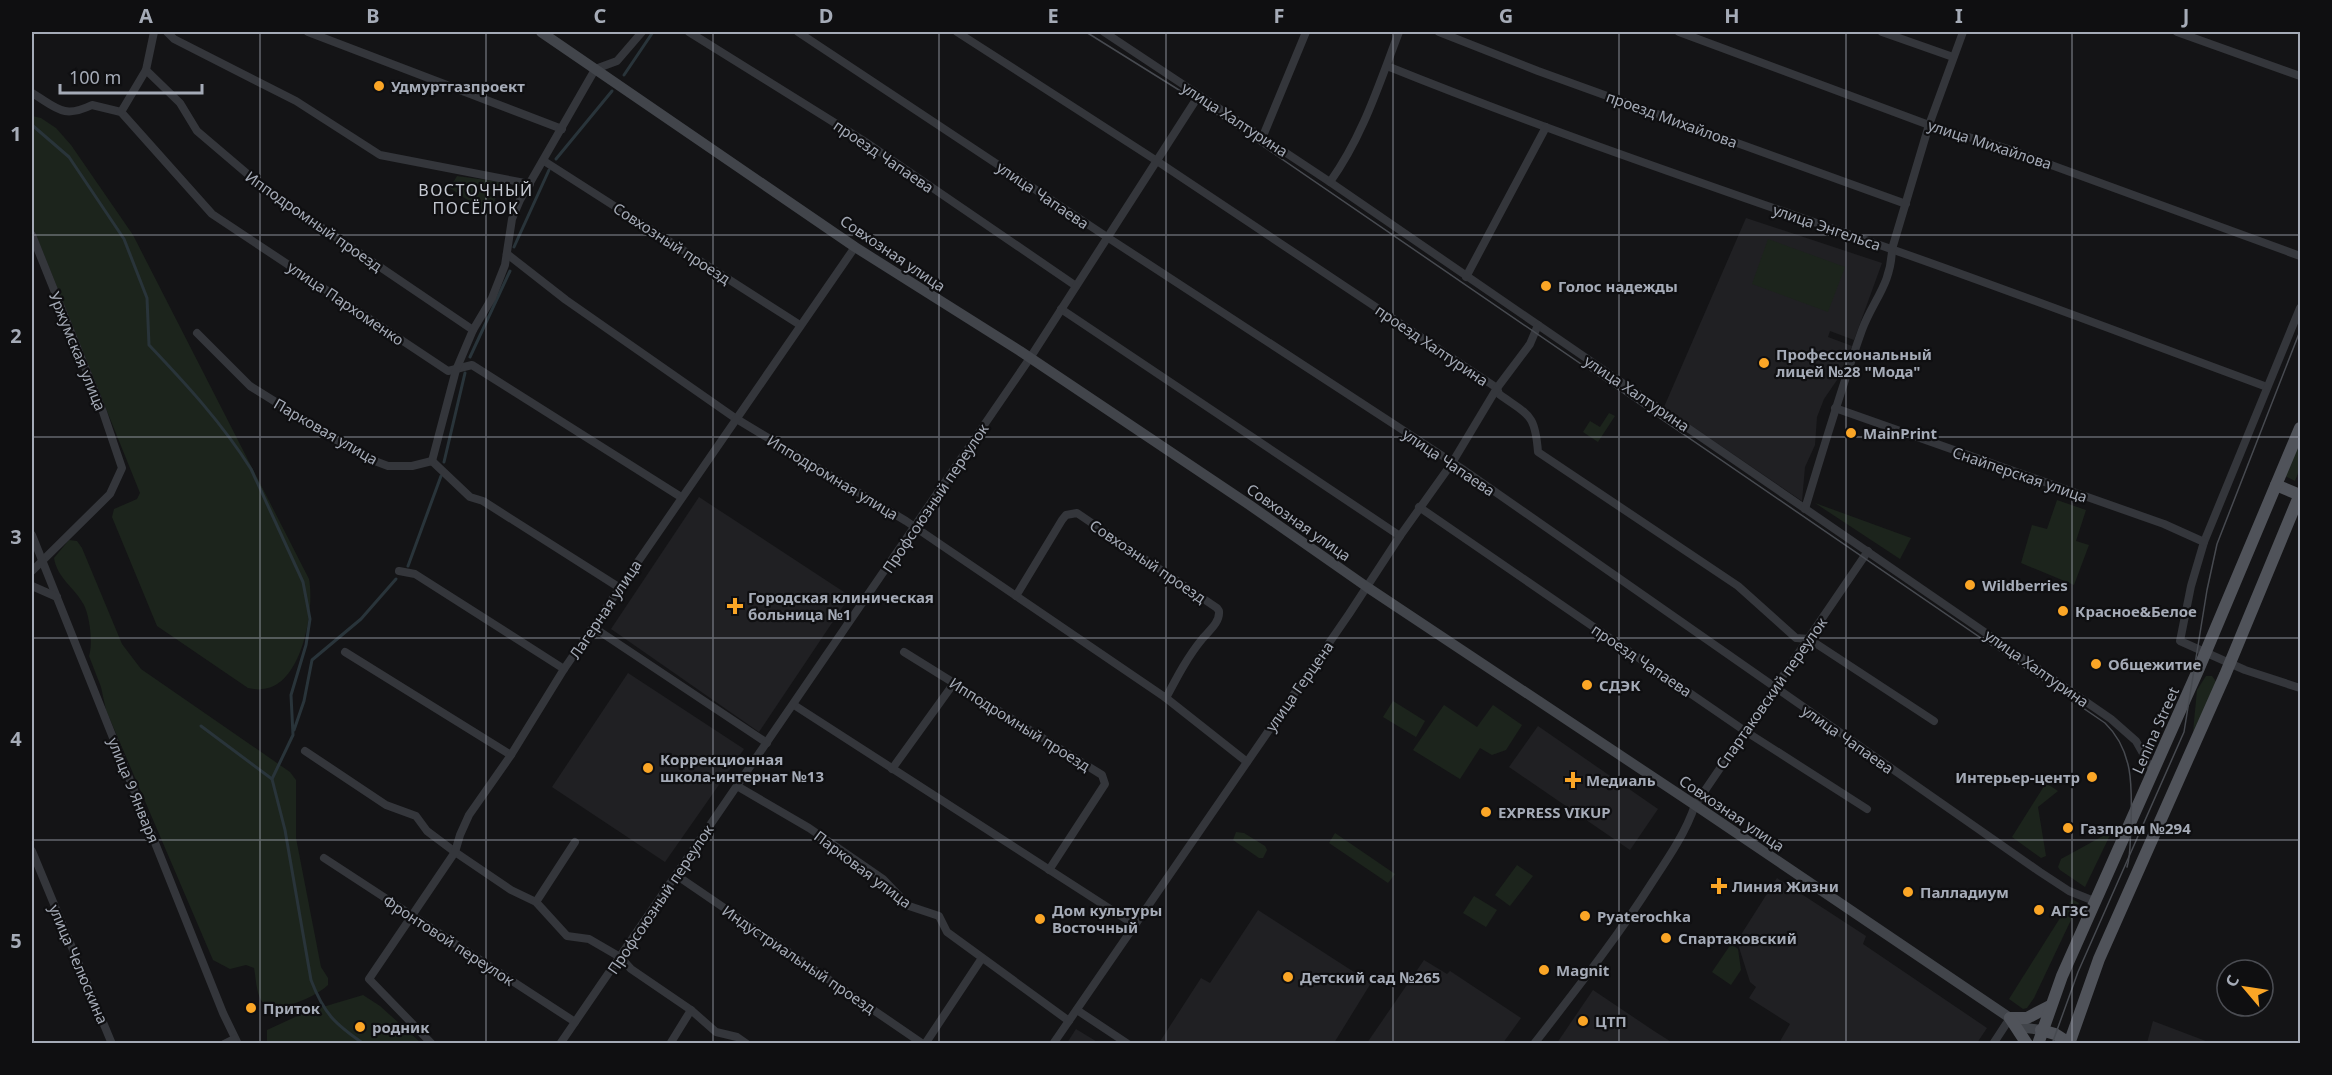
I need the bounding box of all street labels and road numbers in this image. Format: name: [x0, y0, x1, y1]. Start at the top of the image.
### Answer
street label: улица Халтурина: [1178, 77, 1292, 161]
street label: проезд Михайлова: [1604, 86, 1740, 152]
street label: проезд Чапаева: [830, 115, 938, 197]
street label: улица Михайлова: [1926, 115, 2054, 173]
street label: улица Чапаева: [993, 157, 1093, 233]
street label: Ипподромный проезд: [242, 166, 386, 276]
street label: Совхозный проезд: [610, 198, 734, 288]
street label: улица Энгельса: [1770, 199, 1884, 255]
street label: Совхозная улица: [836, 210, 950, 296]
street label: улица Пархоменко: [284, 257, 408, 349]
street label: Уржумская улица: [45, 288, 111, 414]
street label: проезд Халтурина: [1372, 300, 1492, 390]
street label: улица Халтурина: [1580, 350, 1694, 436]
street label: Парковая улица: [270, 393, 382, 469]
street label: Профсоюзный переулок: [877, 419, 993, 577]
street label: улица Чапаева: [1399, 424, 1499, 500]
street label: Ипподромная улица: [764, 430, 902, 524]
street label: Снайперская улица: [1950, 442, 2090, 506]
street label: Совхозная улица: [1243, 479, 1355, 565]
street label: Совхозный проезд: [1086, 515, 1210, 607]
street label: Лагерная улица: [564, 556, 646, 662]
street label: Спартаковский переулок: [1711, 613, 1831, 773]
street label: проезд Чапаева: [1588, 619, 1696, 701]
street label: улица Халтурина: [1981, 625, 2093, 711]
street label: улица Герцена: [1260, 637, 1338, 735]
street label: Ипподромный проезд: [946, 672, 1094, 776]
street label: Lenina Street: [2127, 683, 2183, 777]
street label: улица Чапаева: [1798, 700, 1898, 778]
street label: улица 9 Января: [104, 734, 164, 846]
street label: Совхозная улица: [1675, 770, 1789, 856]
street label: Профсоюзный переулок: [602, 820, 718, 978]
street label: Парковая улица: [810, 826, 916, 912]
street label: Фронтовой переулок: [380, 890, 518, 990]
street label: Индустриальный проезд: [719, 900, 879, 1018]
street label: улица Челюскина: [45, 901, 113, 1027]

